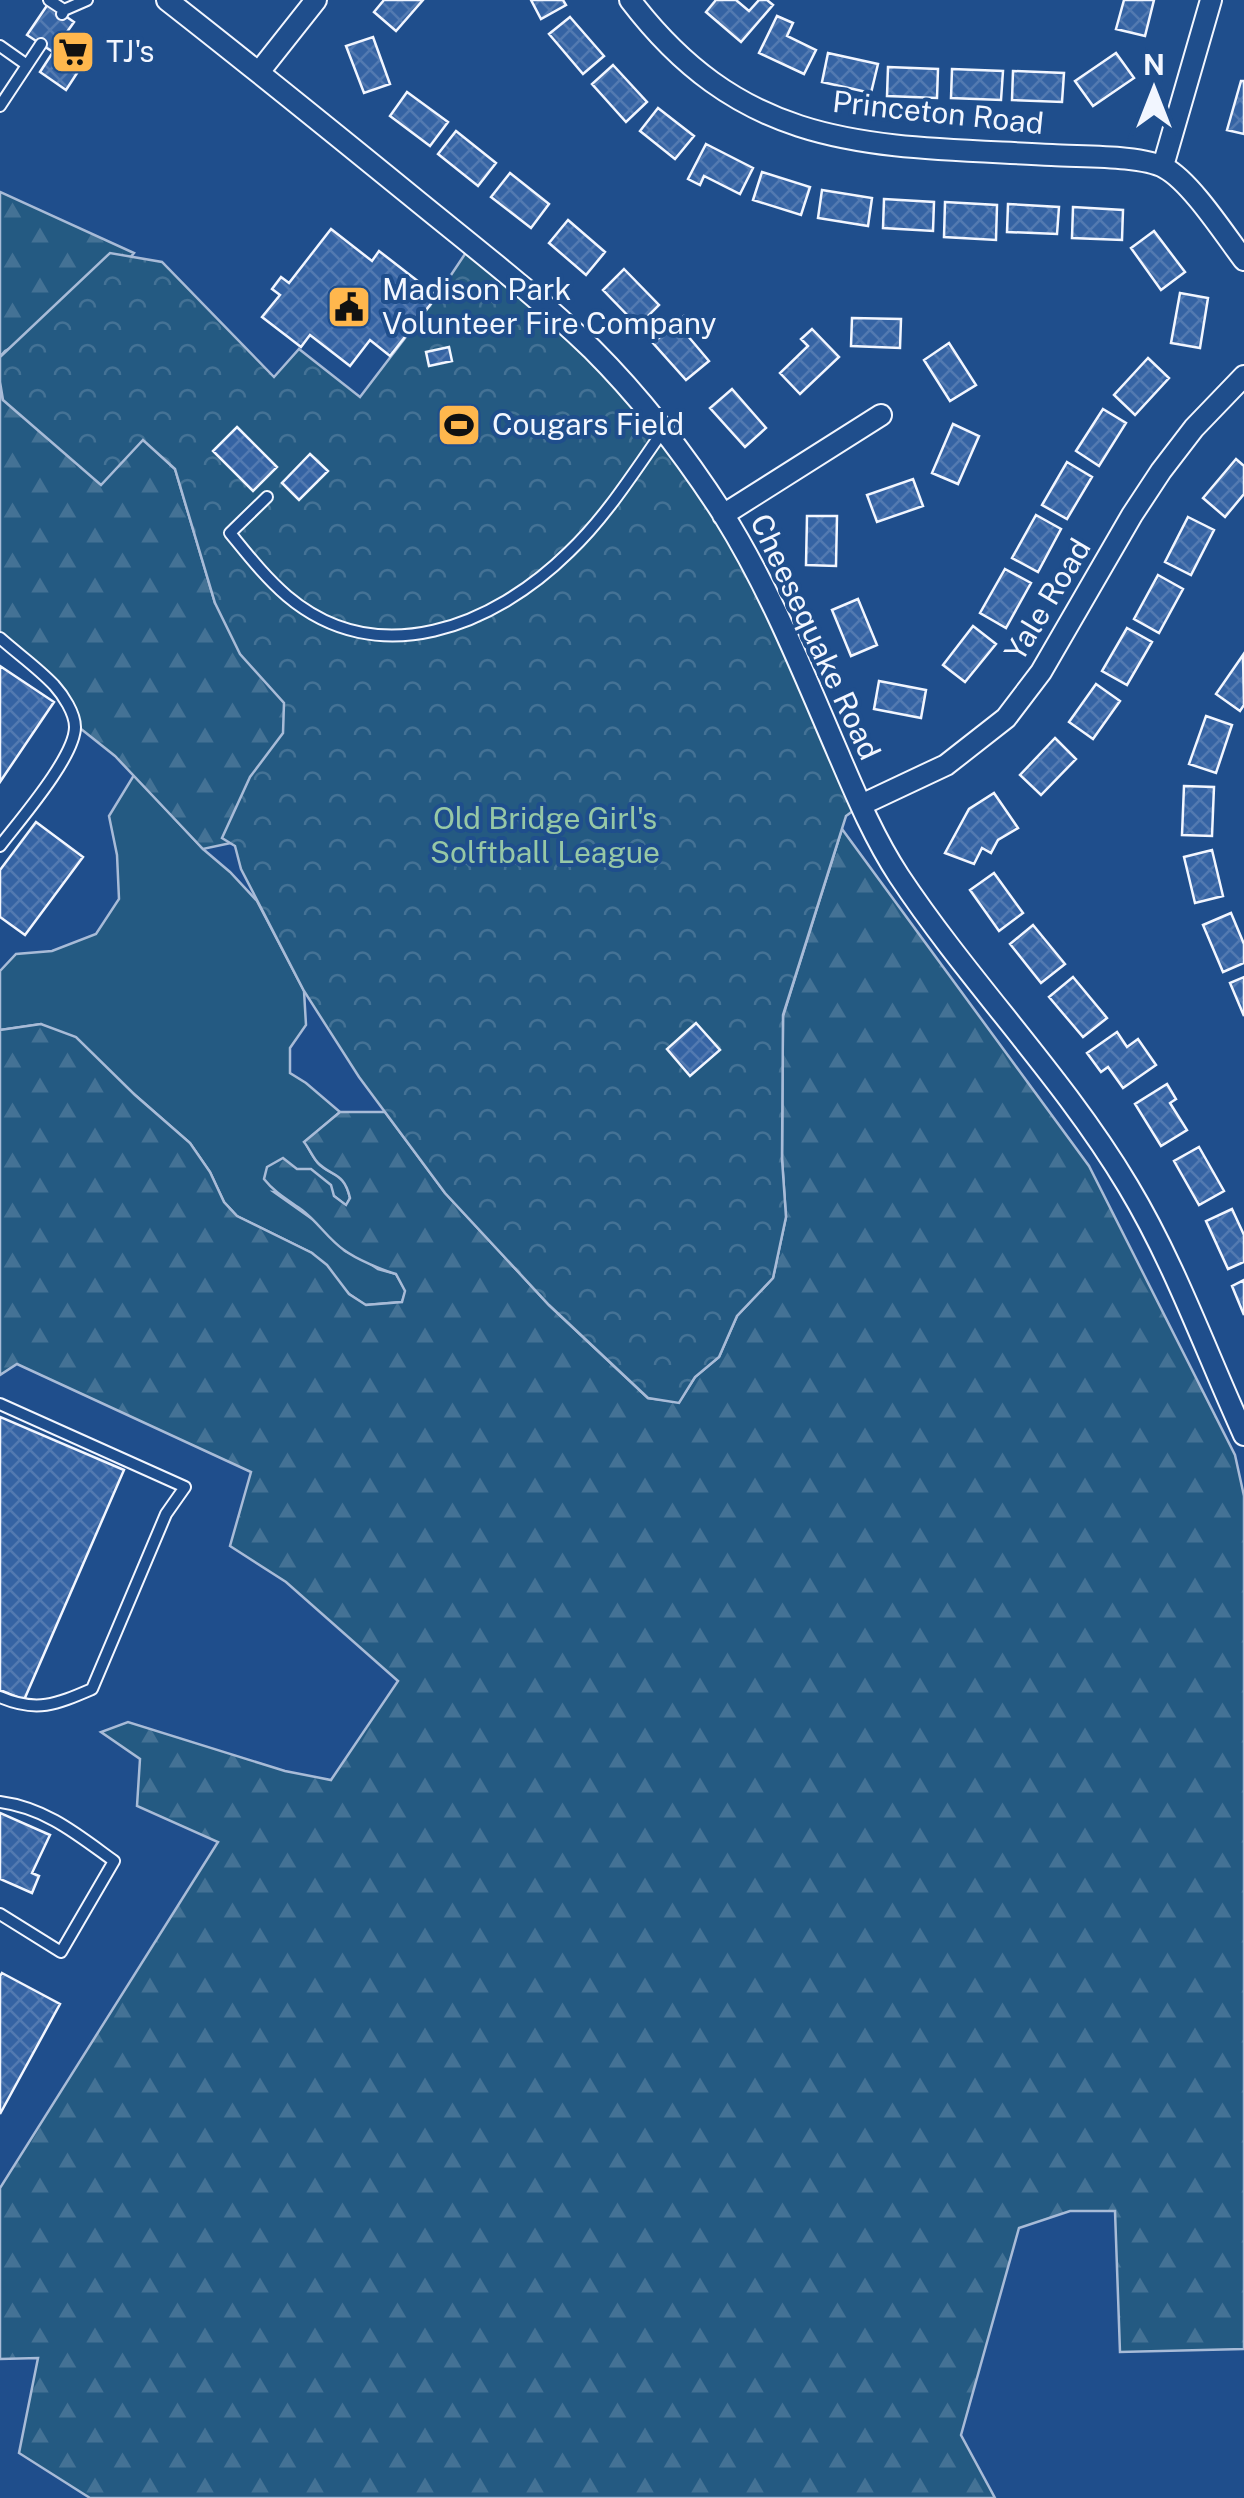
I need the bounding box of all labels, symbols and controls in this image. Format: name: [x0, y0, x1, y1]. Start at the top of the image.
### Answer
supermarket icon: TJ's: [50, 29, 96, 75]
place label: TJ's: [106, 33, 155, 69]
north arrow: [1104, 40, 1204, 140]
text: N: [1143, 48, 1165, 81]
street label: Princeton Road: [831, 83, 1045, 141]
place label: Madison Park Volunteer Fire Company: [382, 271, 717, 341]
public building icon: Madison Park Volunteer Fire Company: [326, 284, 372, 330]
sports icon: Cougars Field: [436, 402, 482, 448]
place label: Cougars Field: [492, 406, 684, 442]
street label: Cheesequake Road: [743, 508, 889, 765]
street label: Yale Road: [997, 532, 1098, 667]
park label: Old Bridge Girl's Solftball League: [430, 800, 660, 870]

